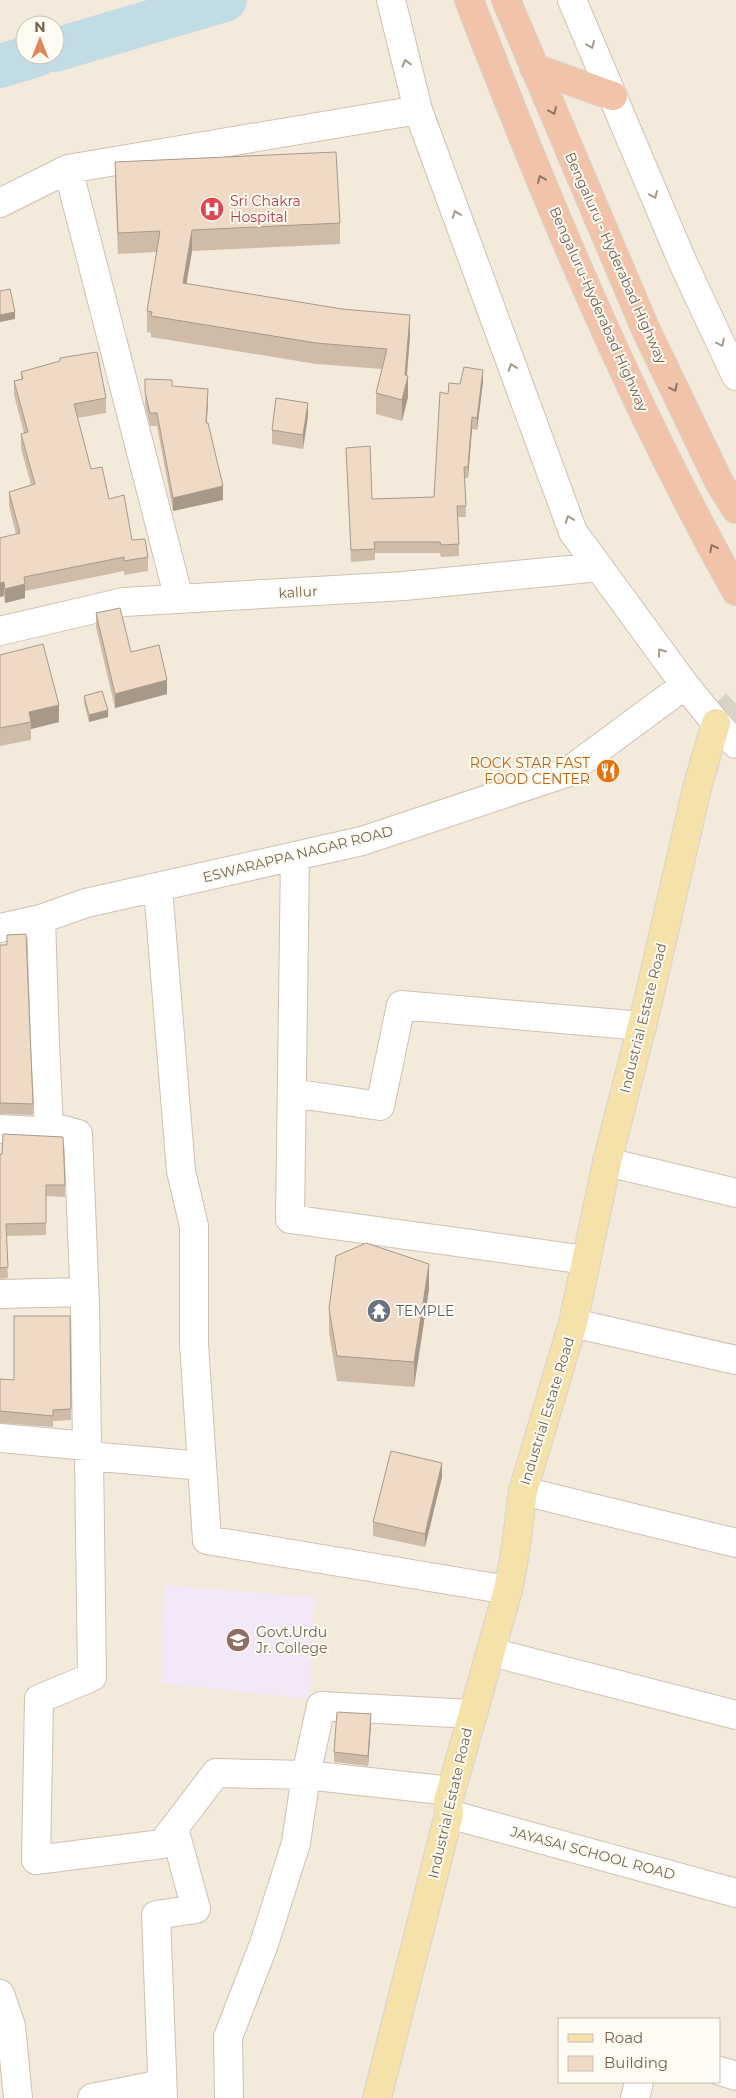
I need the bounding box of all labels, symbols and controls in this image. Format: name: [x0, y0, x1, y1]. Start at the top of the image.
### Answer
north arrow: [15, 15, 65, 65]
text: N: [34, 18, 46, 36]
one-way arrow: [585, 40, 595, 49]
one-way arrow: [401, 58, 412, 67]
one-way arrow: [546, 106, 557, 115]
street label: Bengaluru - Hyderabad Highway: [561, 149, 671, 367]
one-way arrow: [537, 175, 547, 184]
one-way arrow: [648, 190, 659, 199]
place label: Sri Chakra Hospital: [230, 192, 301, 226]
hospital icon: Sri Chakra Hospital: [199, 196, 225, 222]
street label: Bengaluru-Hyderabad Highway: [546, 204, 653, 415]
one-way arrow: [452, 210, 462, 219]
one-way arrow: [714, 338, 725, 347]
one-way arrow: [508, 363, 518, 371]
one-way arrow: [668, 383, 678, 392]
one-way arrow: [565, 515, 575, 524]
one-way arrow: [709, 545, 719, 554]
street label: kallur: [278, 582, 318, 602]
one-way arrow: [658, 648, 667, 658]
place label: ROCK STAR FAST FOOD CENTER: [470, 754, 590, 788]
restaurant icon: ROCK STAR FAST FOOD CENTER: [595, 758, 621, 784]
street label: ESWARAPPA NAGAR ROAD: [201, 822, 395, 886]
street label: Industrial Estate Road: [616, 941, 670, 1095]
temple icon: TEMPLE: [366, 1298, 392, 1324]
place label: TEMPLE: [396, 1302, 454, 1320]
street label: Industrial Estate Road: [516, 1335, 578, 1487]
place label: Govt.Urdu Jr. College: [255, 1623, 328, 1657]
school or university icon: Govt.Urdu Jr. College: [225, 1627, 251, 1653]
street label: Industrial Estate Road: [424, 1726, 476, 1880]
street label: JAYASAI SCHOOL ROAD: [508, 1822, 677, 1884]
legend: [558, 2018, 721, 2083]
text: Road: [604, 2028, 643, 2047]
text: Building: [604, 2053, 668, 2072]

